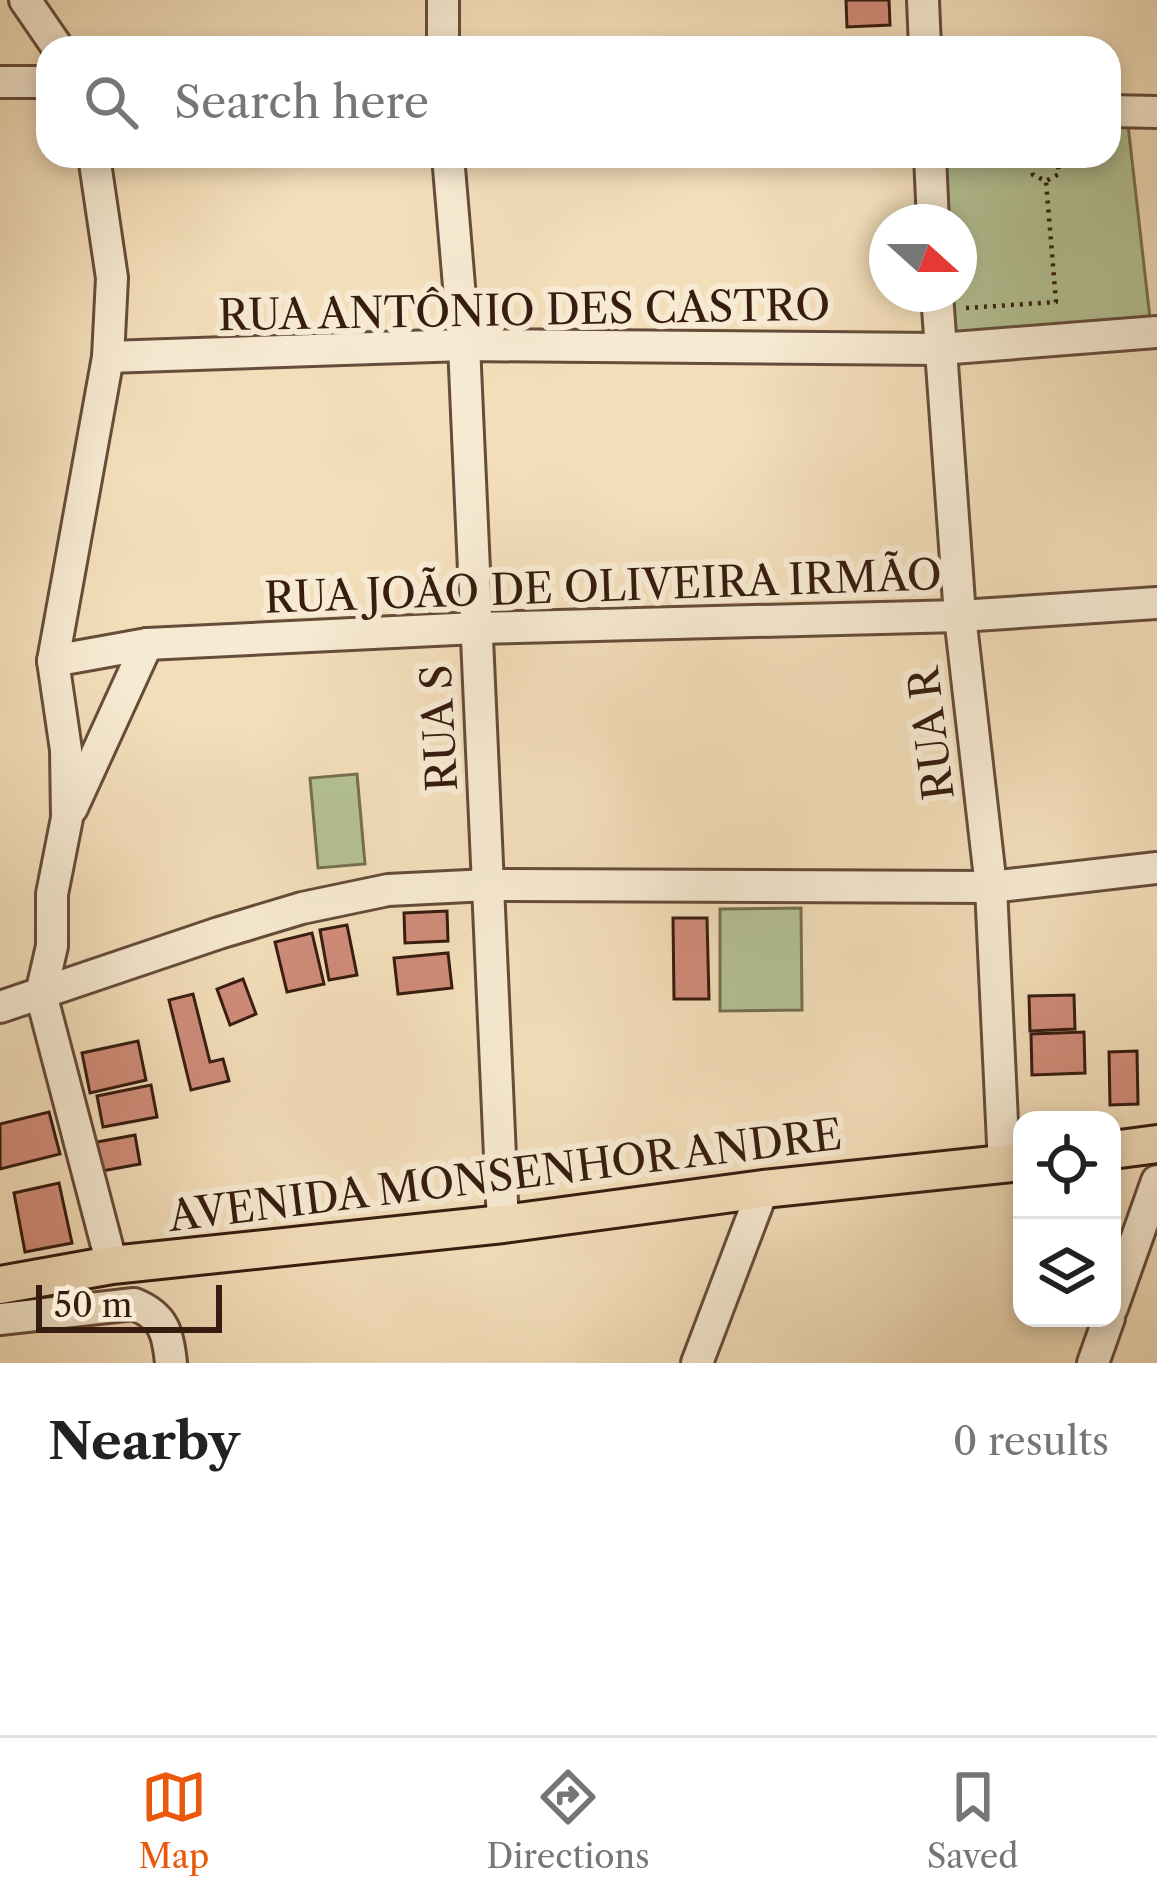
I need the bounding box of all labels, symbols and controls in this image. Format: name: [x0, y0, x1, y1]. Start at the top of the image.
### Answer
search box: [36, 36, 1121, 168]
icon: search: [78, 69, 144, 135]
text: Search here: [174, 74, 429, 130]
north arrow: [869, 204, 977, 312]
street label: RUA ANTÔNIO DES CASTRO: [217, 278, 831, 341]
street label: RUA JOÃO DE OLIVEIRA IRMÃO: [263, 548, 943, 624]
street label: RUA S: [410, 663, 468, 793]
street label: RUA R: [897, 663, 965, 803]
street label: AVENIDA MONSENHOR ANDRE: [164, 1108, 845, 1242]
map controls: [1013, 1111, 1121, 1327]
button: locate: [1013, 1111, 1121, 1219]
button: layers: [1013, 1219, 1121, 1327]
scale bar: [36, 1279, 222, 1332]
text: 50 m: [54, 1285, 132, 1326]
text: Nearby: [48, 1410, 240, 1472]
text: 0 results: [953, 1417, 1109, 1465]
tab: Map: [139, 1764, 209, 1877]
tab: Directions: [487, 1764, 650, 1877]
tab: Saved: [927, 1764, 1018, 1877]

